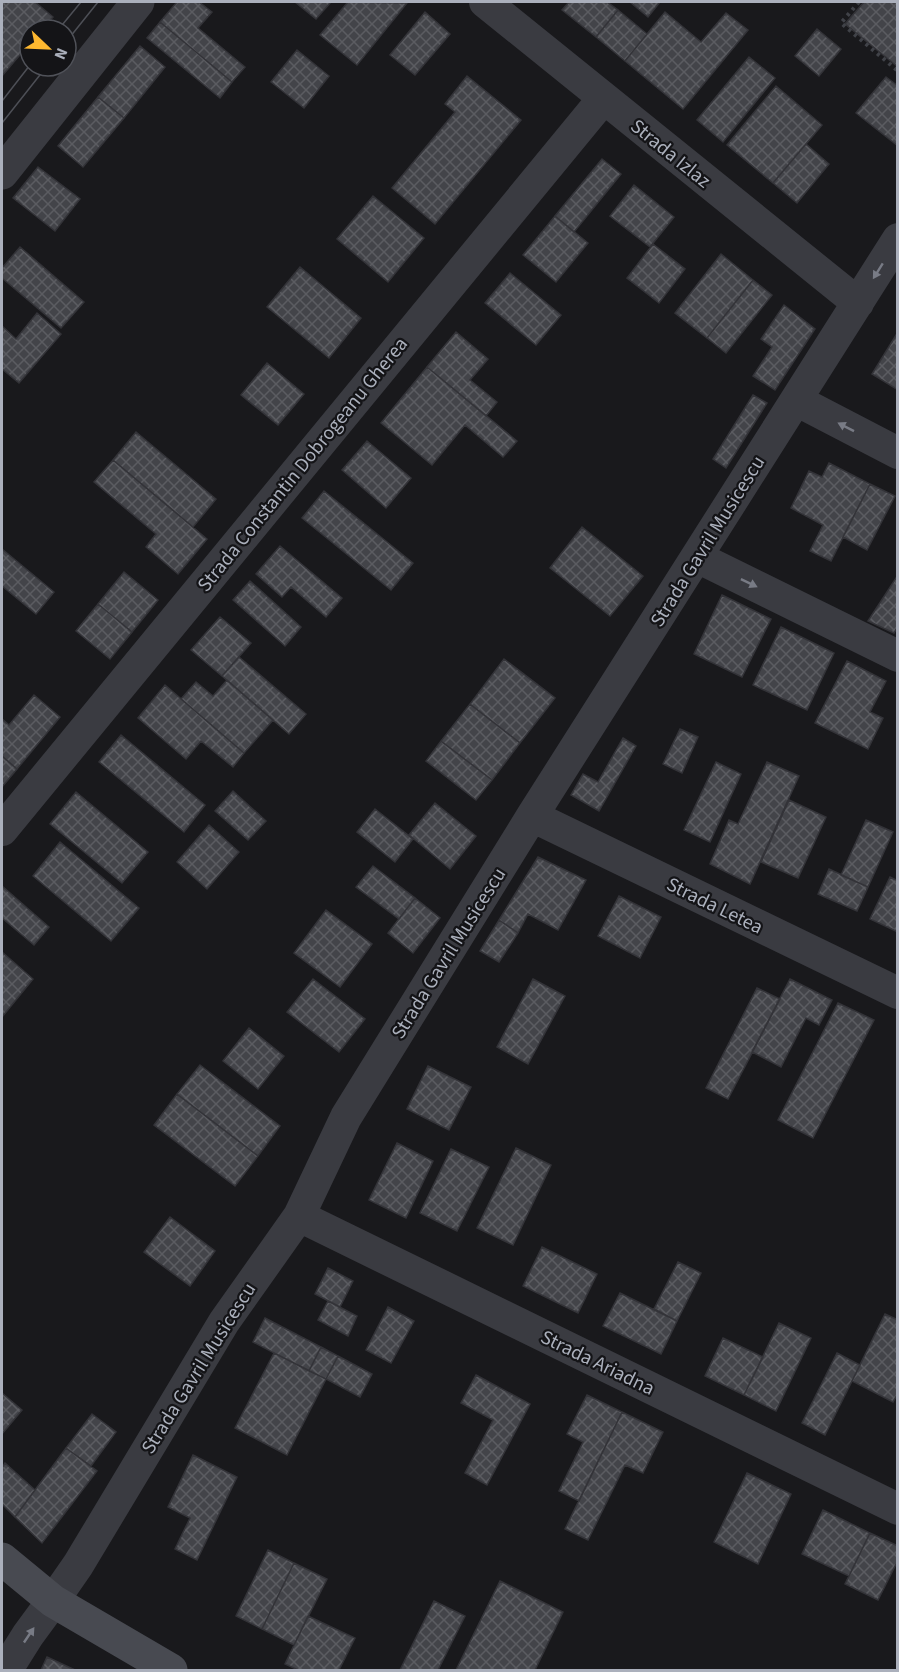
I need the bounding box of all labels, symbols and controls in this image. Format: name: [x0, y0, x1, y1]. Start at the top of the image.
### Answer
north arrow: [18, 18, 78, 78]
text: N: [49, 44, 73, 63]
street label: Strada Izlaz: [624, 113, 717, 195]
one-way arrow: [872, 263, 883, 279]
street label: Strada Constantin Dobrogeanu Gherea: [191, 331, 415, 598]
one-way arrow: [838, 422, 855, 432]
street label: Strada Gavril Musicescu: [644, 451, 772, 633]
one-way arrow: [741, 578, 758, 587]
street label: Strada Gavril Musicescu: [385, 863, 513, 1045]
street label: Strada Letea: [662, 870, 767, 941]
street label: Strada Gavril Musicescu: [135, 1278, 263, 1460]
street label: Strada Ariadna: [536, 1323, 659, 1403]
one-way arrow: [23, 1626, 34, 1643]

